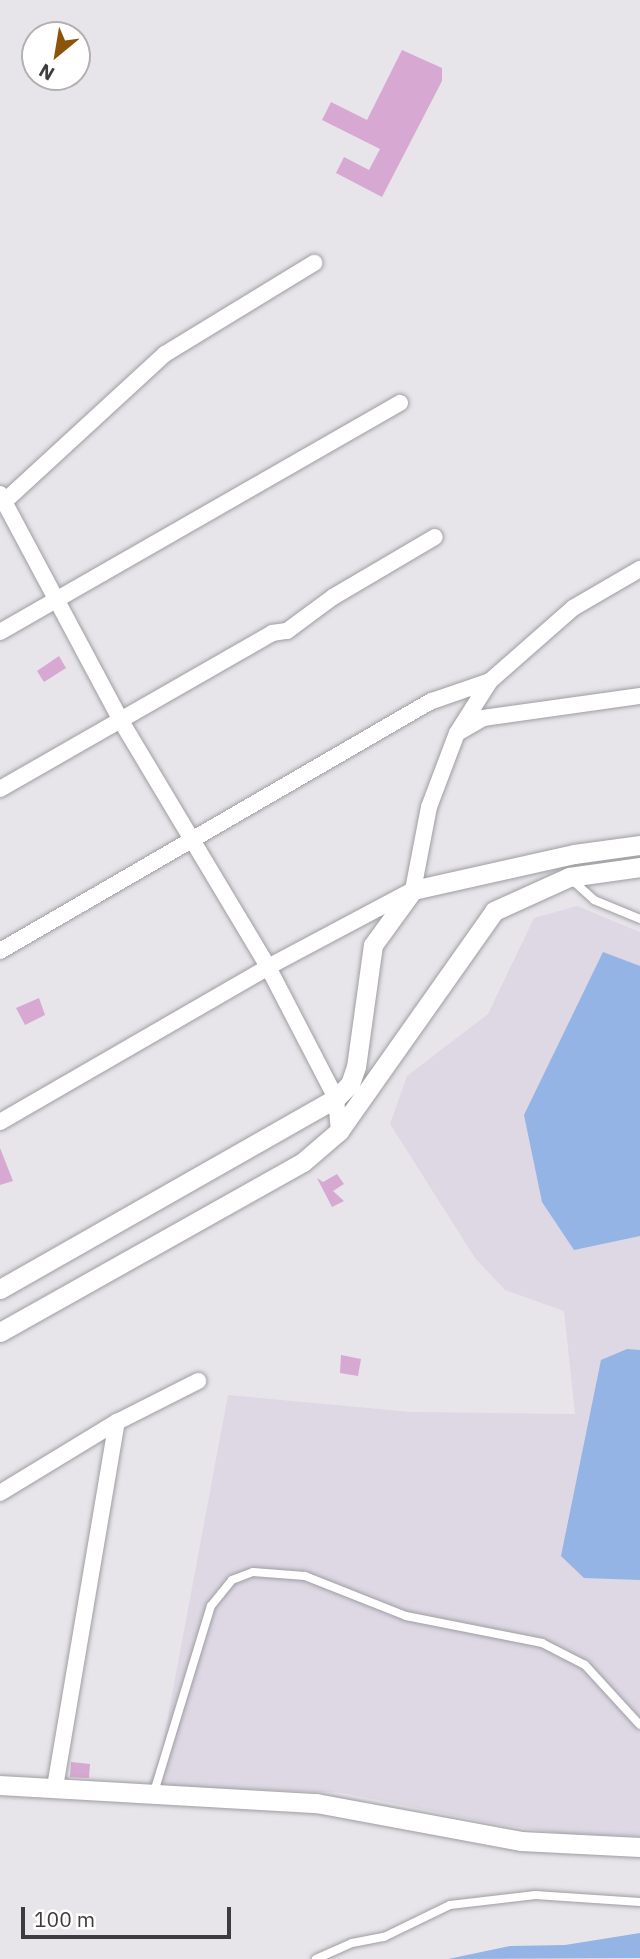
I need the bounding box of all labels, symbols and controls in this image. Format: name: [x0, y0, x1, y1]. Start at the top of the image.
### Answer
north arrow: [21, 21, 91, 91]
text: N: [35, 59, 58, 86]
scale bar: [24, 1892, 234, 1936]
text: 100 m: [34, 1905, 95, 1933]

